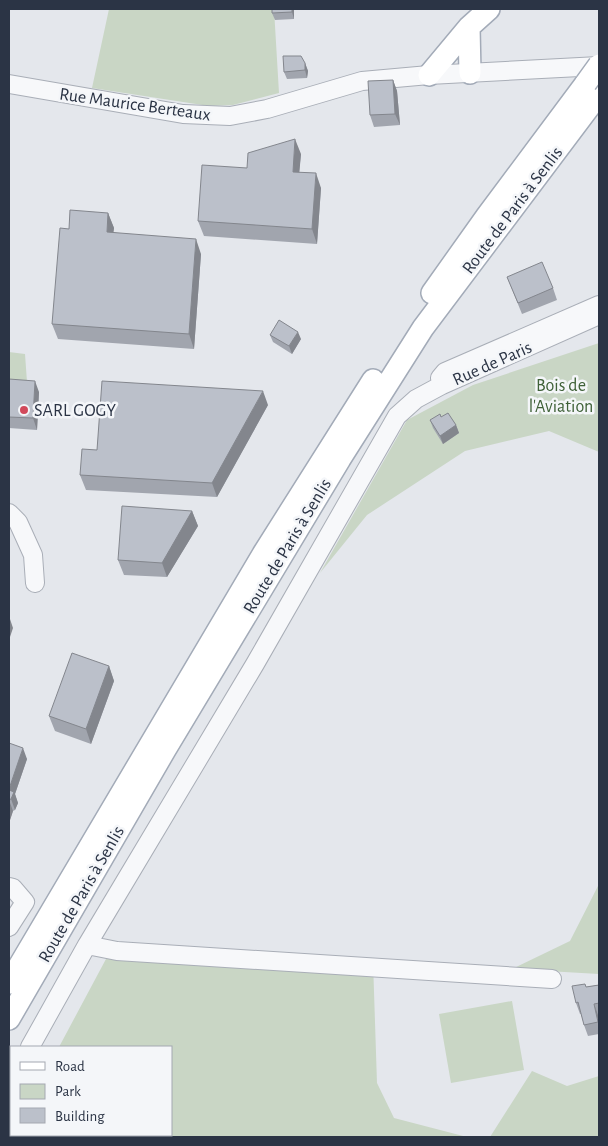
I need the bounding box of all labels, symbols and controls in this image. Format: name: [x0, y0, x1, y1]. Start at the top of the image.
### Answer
street label: Rue Maurice Berteaux: [58, 85, 212, 125]
street label: Route de Paris à Senlis: [459, 144, 566, 278]
street label: Rue de Paris: [450, 339, 535, 389]
park label: Bois de l'Aviation: [529, 377, 593, 416]
place label: SARL GOGY: [34, 402, 116, 420]
marker: SARL GOGY: [18, 404, 30, 416]
street label: Route de Paris à Senlis: [240, 476, 335, 617]
street label: Route de Paris à Senlis: [36, 823, 128, 966]
legend: [10, 1046, 172, 1136]
text: Road: [55, 1059, 85, 1074]
text: Park: [55, 1084, 81, 1099]
text: Building: [55, 1109, 105, 1124]

